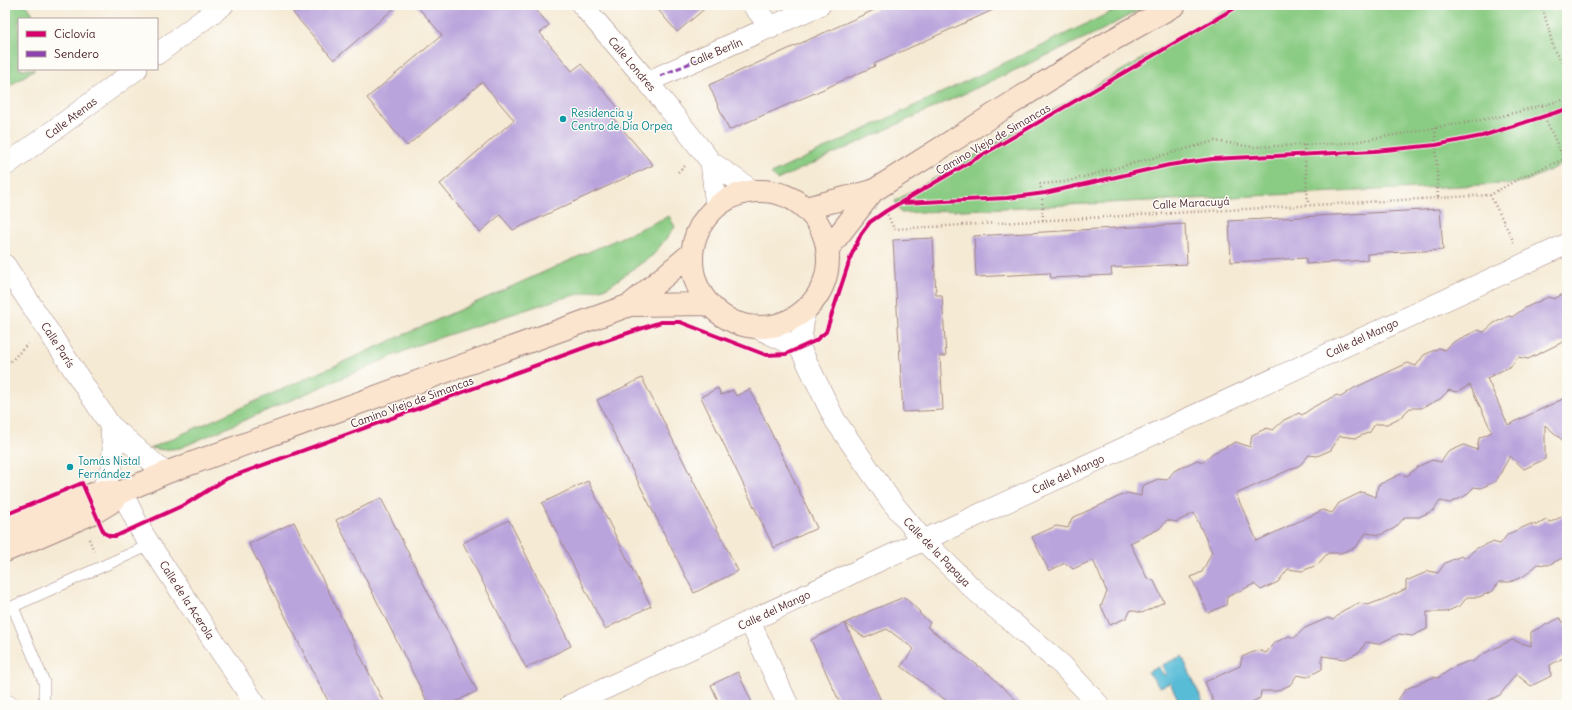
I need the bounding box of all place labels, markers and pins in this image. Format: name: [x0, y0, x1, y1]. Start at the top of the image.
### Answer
place label: Residencia y Centro de Día Orpea: [571, 106, 673, 133]
marker: Residencia y Centro de Día Orpea: [558, 114, 568, 124]
place label: Tomás Nistal Fernández: [78, 454, 140, 481]
marker: Tomás Nistal Fernández: [65, 462, 75, 472]

